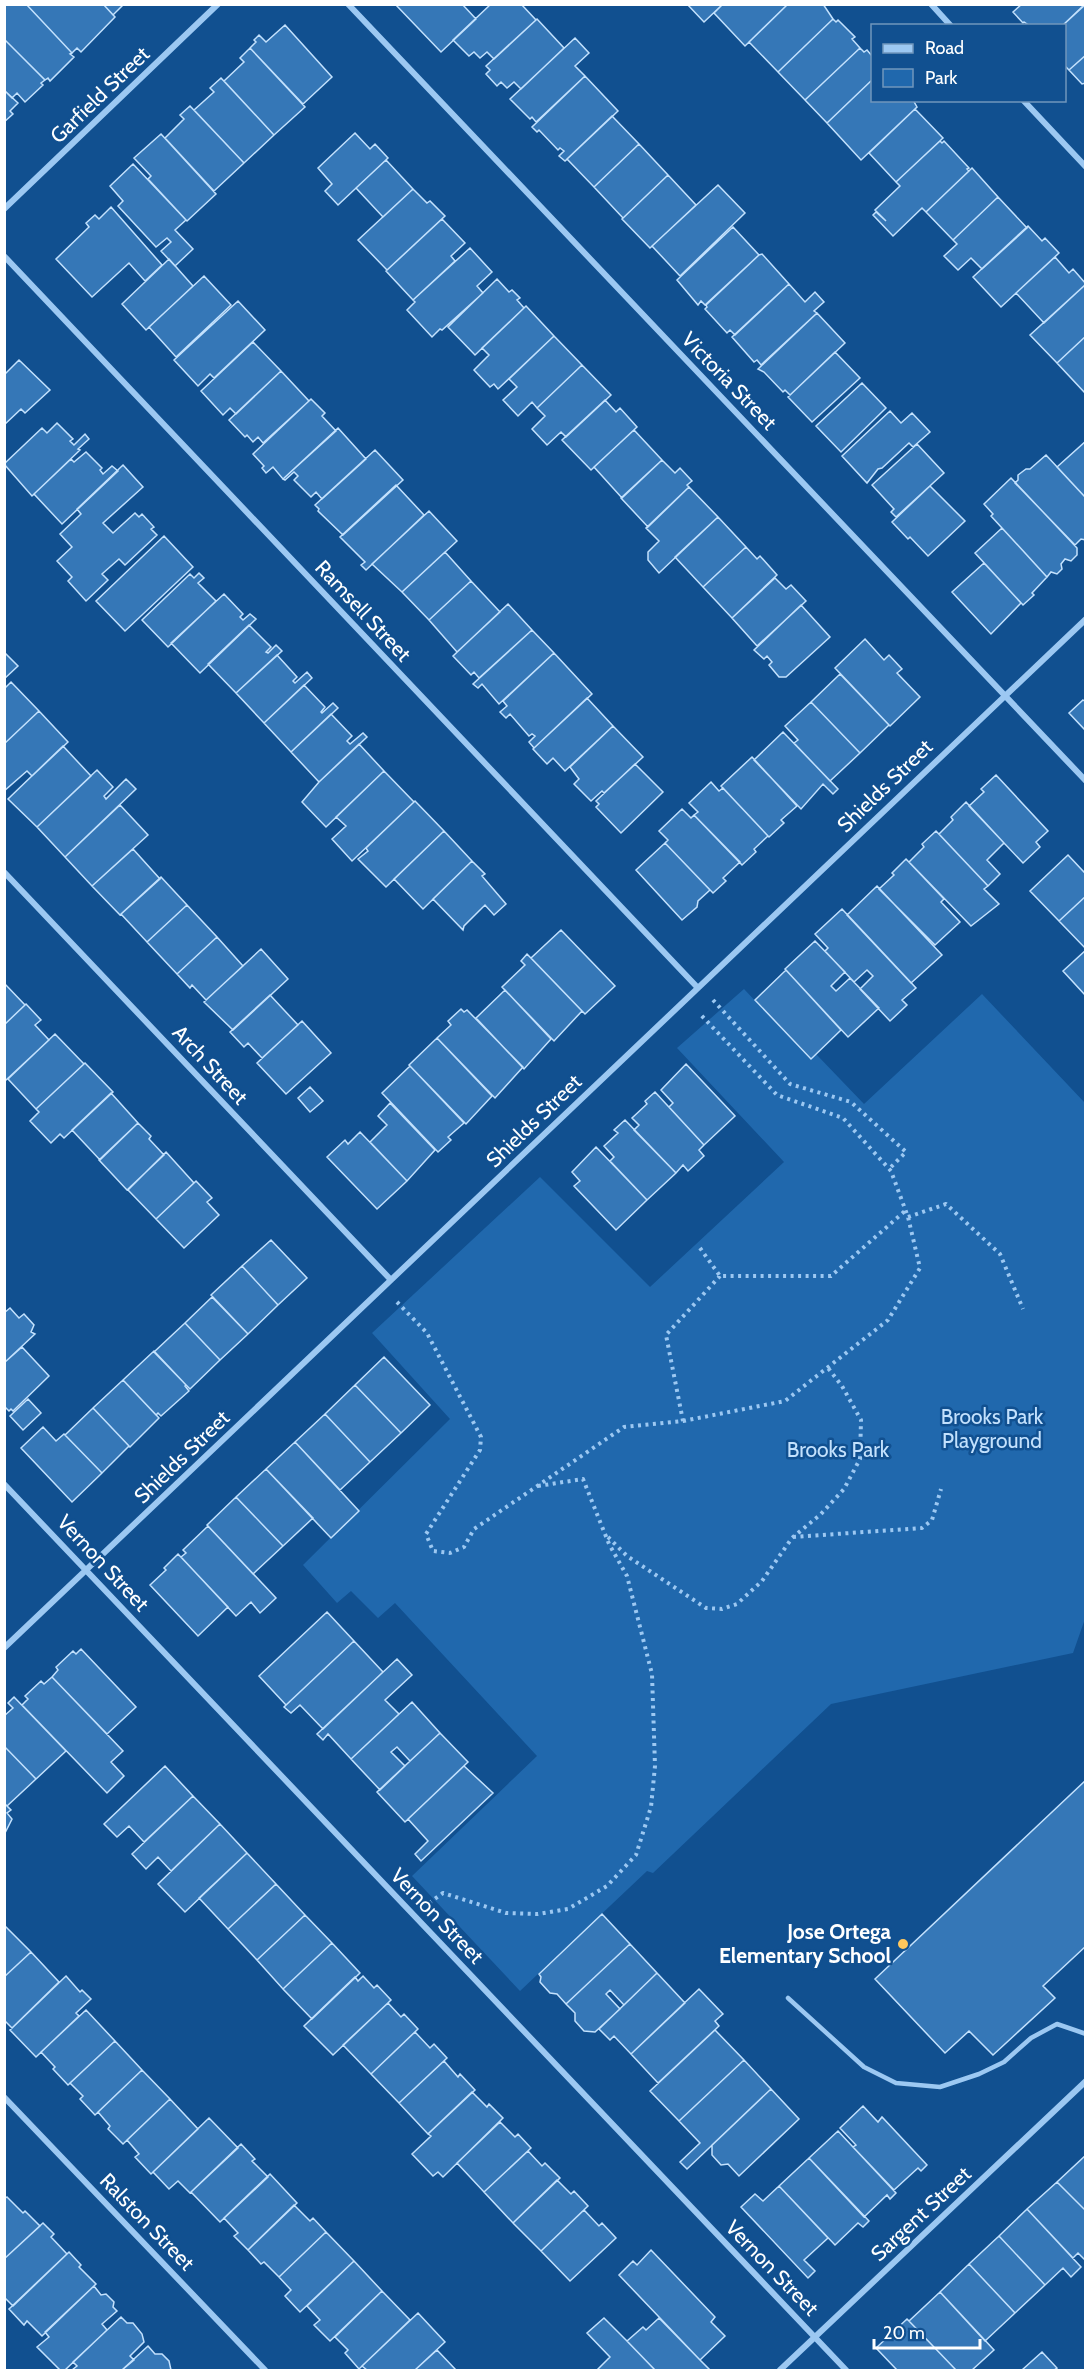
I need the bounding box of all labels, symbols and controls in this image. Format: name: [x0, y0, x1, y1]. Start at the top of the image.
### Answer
legend: [871, 24, 1066, 102]
text: Road: [925, 37, 964, 59]
street label: Garfield Street: [45, 41, 154, 148]
text: Park: [925, 67, 958, 89]
street label: Victoria Street: [677, 327, 782, 435]
street label: Ramsell Street: [310, 555, 417, 666]
street label: Shields Street: [832, 734, 937, 837]
street label: Arch Street: [167, 1020, 253, 1109]
street label: Shields Street: [481, 1069, 586, 1172]
park label: Brooks Park Playground: [941, 1404, 1044, 1453]
street label: Shields Street: [129, 1405, 234, 1508]
park label: Brooks Park: [787, 1437, 890, 1462]
street label: Vernon Street: [52, 1509, 154, 1616]
street label: Vernon Street: [386, 1863, 489, 1968]
place label: Jose Ortega Elementary School: [719, 1919, 892, 1968]
marker: Jose Ortega Elementary School: [896, 1937, 910, 1951]
street label: Sargent Street: [866, 2161, 976, 2266]
street label: Ralston Street: [95, 2168, 200, 2275]
street label: Vernon Street: [721, 2215, 824, 2320]
scale bar: [874, 2312, 980, 2350]
text: 20 m: [883, 2322, 925, 2344]

